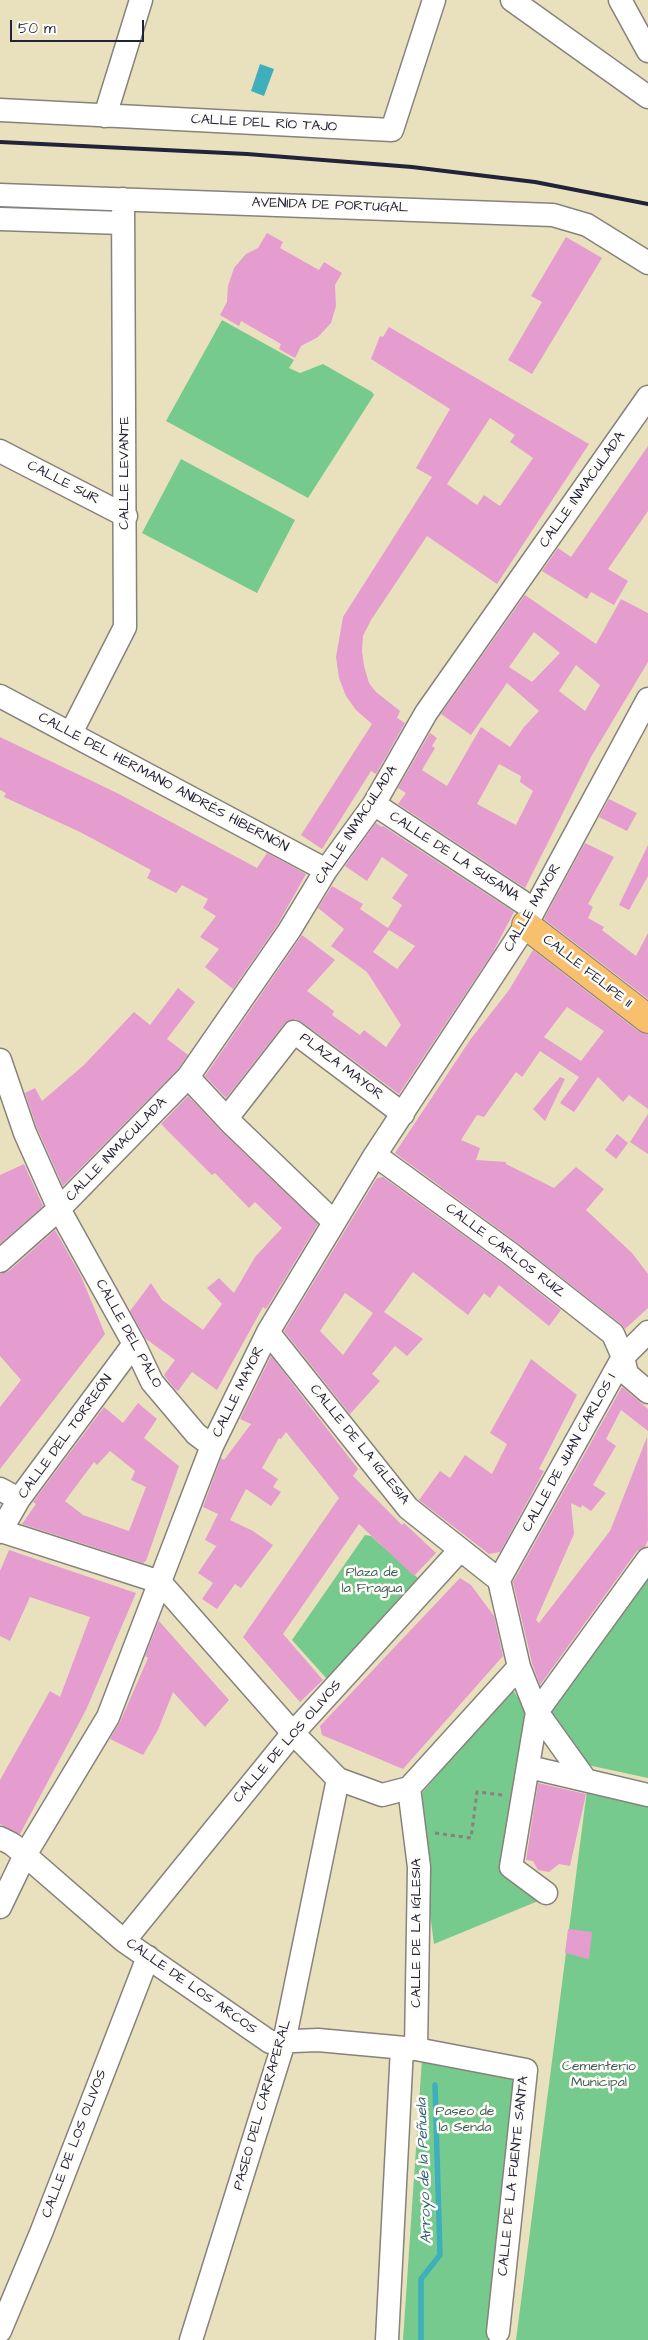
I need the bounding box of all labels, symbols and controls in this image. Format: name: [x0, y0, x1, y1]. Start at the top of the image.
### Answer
scale bar: [12, 10, 146, 42]
text: 50 m: [18, 18, 56, 39]
street label: CALLE DEL RÍO TAJO: [190, 112, 338, 136]
street label: AVENIDA DE PORTUGAL: [251, 195, 409, 217]
street label: CALLE LEVANTE: [117, 416, 133, 530]
street label: CALLE INMACULADA: [537, 429, 629, 551]
street label: CALLE SUR: [24, 458, 102, 508]
street label: CALLE DEL HERMANO ANDRÉS HIBERNÓN: [35, 710, 291, 856]
street label: CALLE INMACULADA: [312, 763, 402, 887]
street label: CALLE DE LA SUSANA: [386, 809, 522, 905]
street label: CALLE MAYOR: [501, 861, 565, 955]
street label: CALLE FELIPE II: [539, 932, 635, 1012]
street label: PLAZA MAYOR: [296, 1030, 386, 1104]
street label: CALLE INMACULADA: [63, 1094, 171, 1206]
street label: CALLE CARLOS RUIZ: [442, 1200, 568, 1302]
street label: CALLE DEL PALO: [91, 1277, 165, 1391]
street label: CALLE MAYOR: [210, 1344, 268, 1440]
street label: CALLE DE JUAN CARLOS I: [519, 1371, 621, 1535]
street label: CALLE DEL TORREÓN: [15, 1372, 117, 1502]
street label: CALLE DE LA IGLESIA: [306, 1382, 412, 1508]
park label: Plaza de la Fragua: [342, 1565, 402, 1598]
street label: CALLE DE LOS OLIVOS: [230, 1677, 346, 1807]
street label: CALLE DE LA IGLESIA: [409, 1858, 425, 2008]
street label: CALLE DE LOS ARCOS: [122, 1935, 260, 2039]
street label: PASEO DEL CARRAPERAL: [231, 2018, 295, 2192]
park label: Cementerio Municipal: [562, 2059, 636, 2092]
street label: CALLE DE LOS OLIVOS: [39, 2068, 111, 2220]
street label: CALLE DE LA FUENTE SANTA: [495, 2075, 533, 2277]
water label: Arroyo de la Peñuela: [413, 2098, 437, 2244]
park label: Paseo de la Senda: [436, 2104, 494, 2136]

